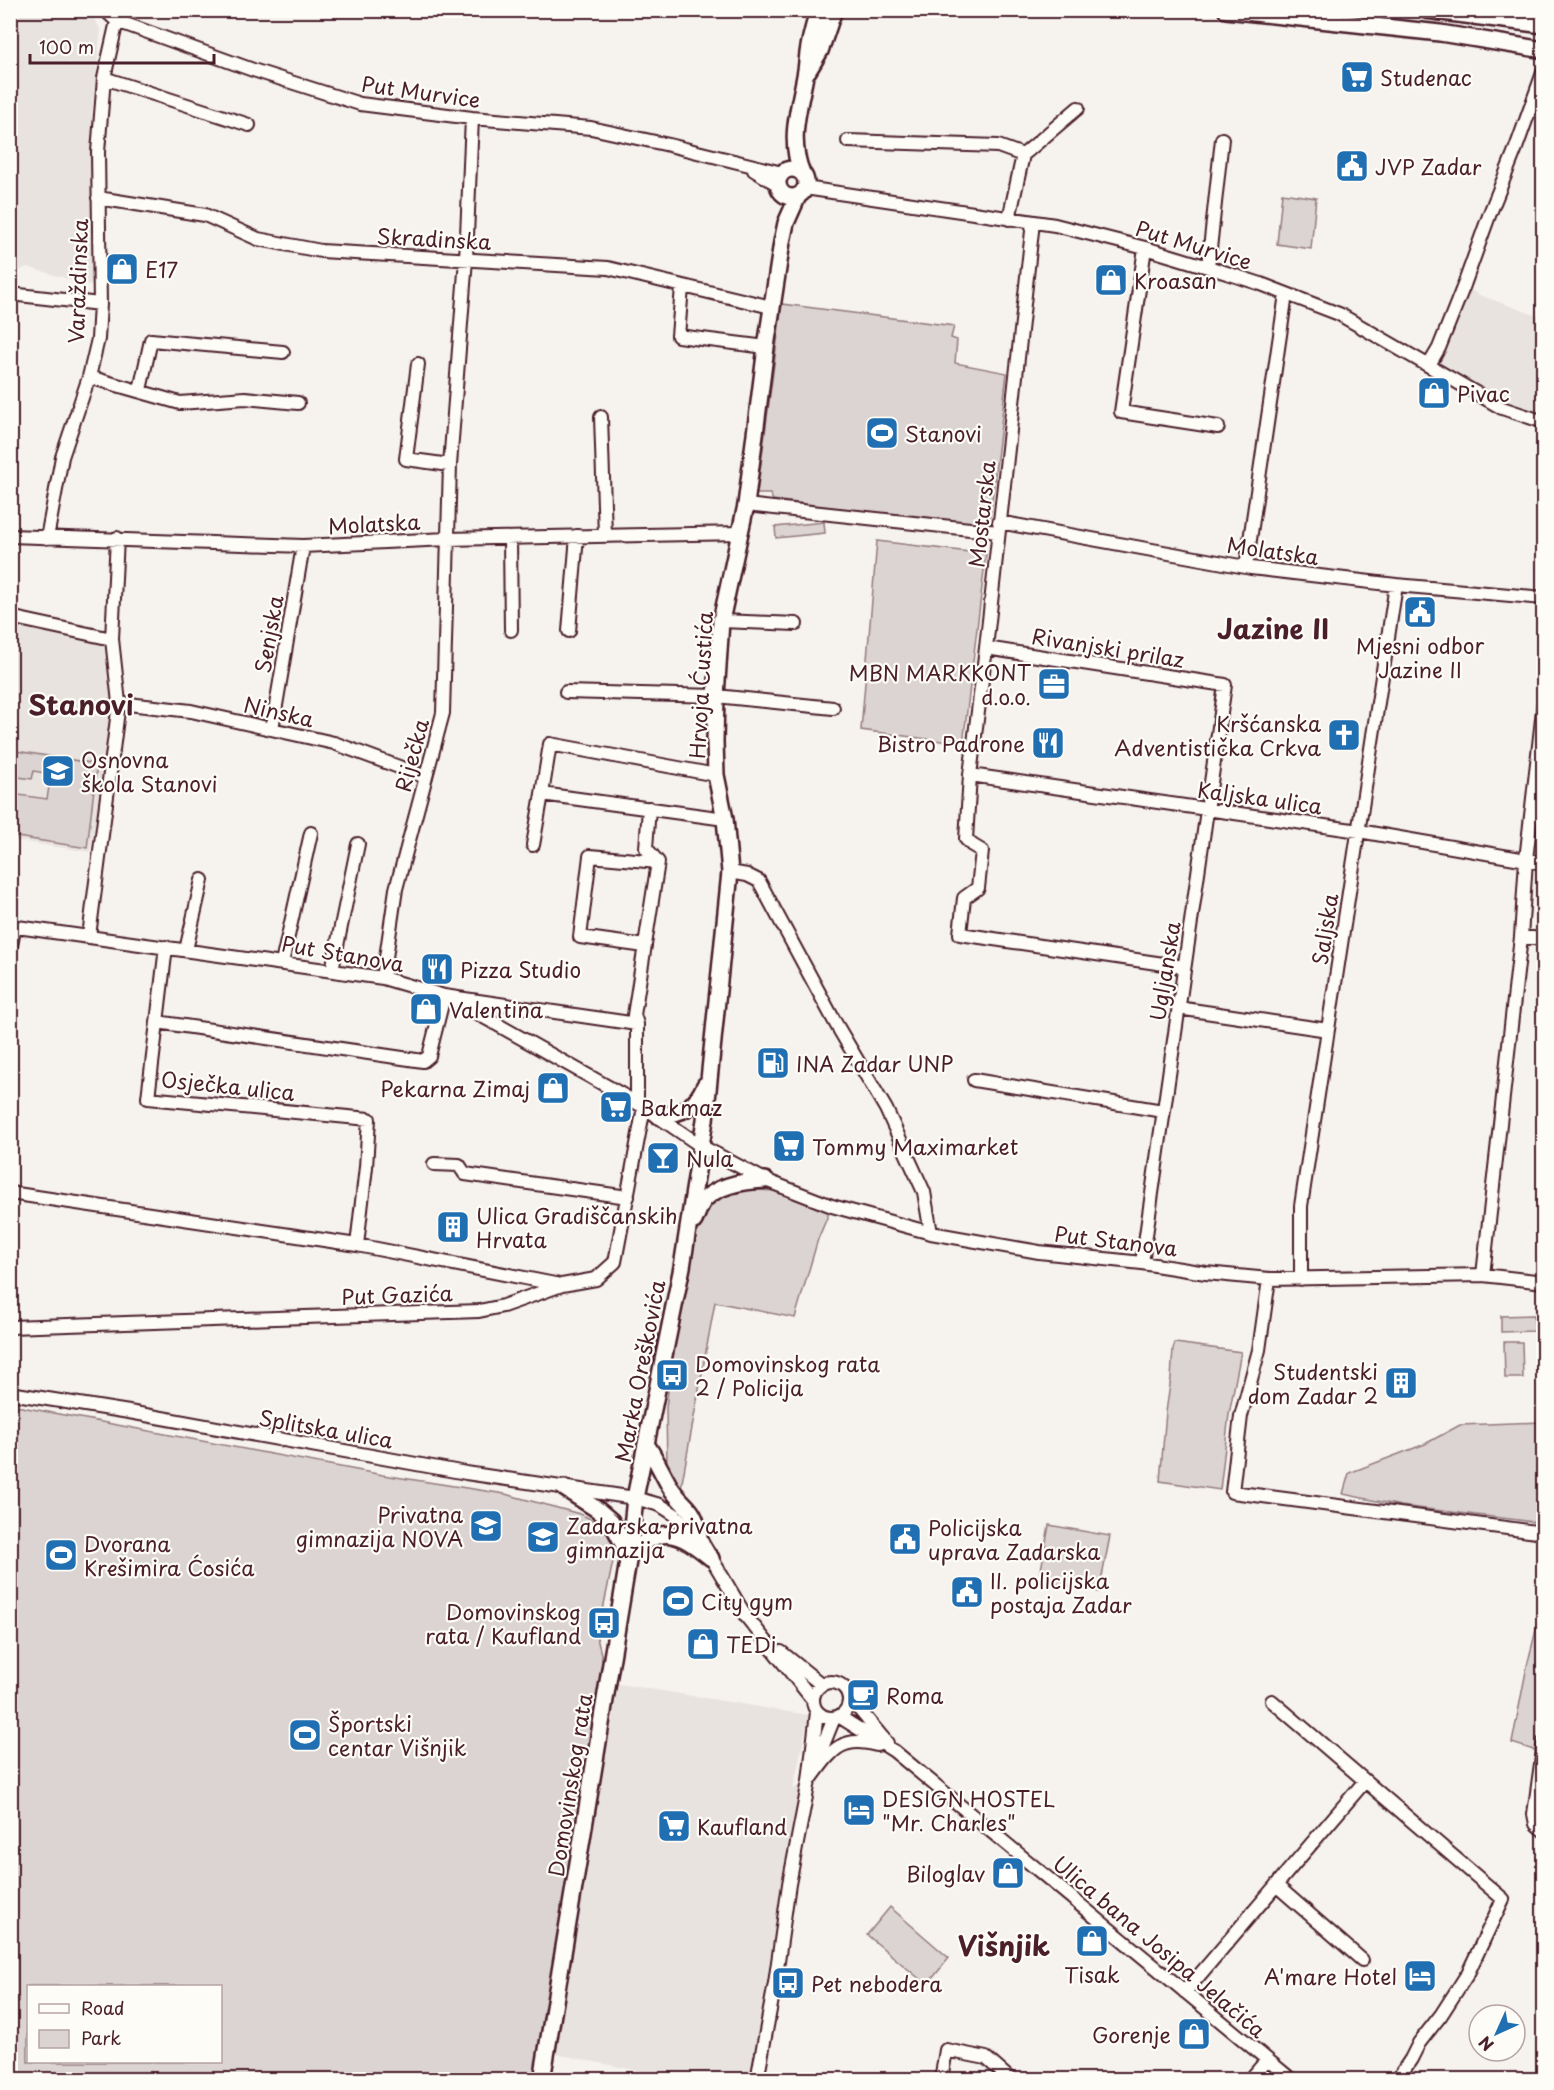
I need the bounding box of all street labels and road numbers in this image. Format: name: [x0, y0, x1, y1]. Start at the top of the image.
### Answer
street label: Put Murvice: [359, 67, 483, 115]
street label: Put Murvice: [1132, 211, 1256, 277]
street label: Varaždinska: [59, 218, 95, 344]
street label: Skradinska: [376, 219, 492, 257]
street label: Mostarska: [959, 459, 1003, 569]
street label: Molatska: [327, 505, 421, 541]
street label: Molatska: [1225, 528, 1321, 572]
street label: Senjska: [245, 593, 291, 675]
street label: Hrvoja Ćustića: [680, 610, 720, 760]
street label: Rivanjski prilaz: [1029, 619, 1187, 675]
street label: Ninska: [241, 687, 317, 735]
street label: Riječka: [386, 715, 436, 795]
street label: Kaljska ulica: [1196, 772, 1325, 822]
street label: Saljska: [1303, 891, 1345, 967]
street label: Ugljanska: [1140, 919, 1188, 1023]
street label: Put Stanova: [279, 926, 407, 980]
street label: Osječka ulica: [160, 1062, 297, 1108]
street label: Put Stanova: [1053, 1217, 1179, 1263]
street label: Put Gazića: [341, 1276, 454, 1312]
street label: Marka Oreškovića: [606, 1276, 673, 1465]
street label: Splitska ulica: [256, 1400, 396, 1456]
street label: Domovinskog rata: [539, 1691, 599, 1879]
street label: Ulica bana Josipa Jelačića: [1047, 1847, 1273, 2045]

